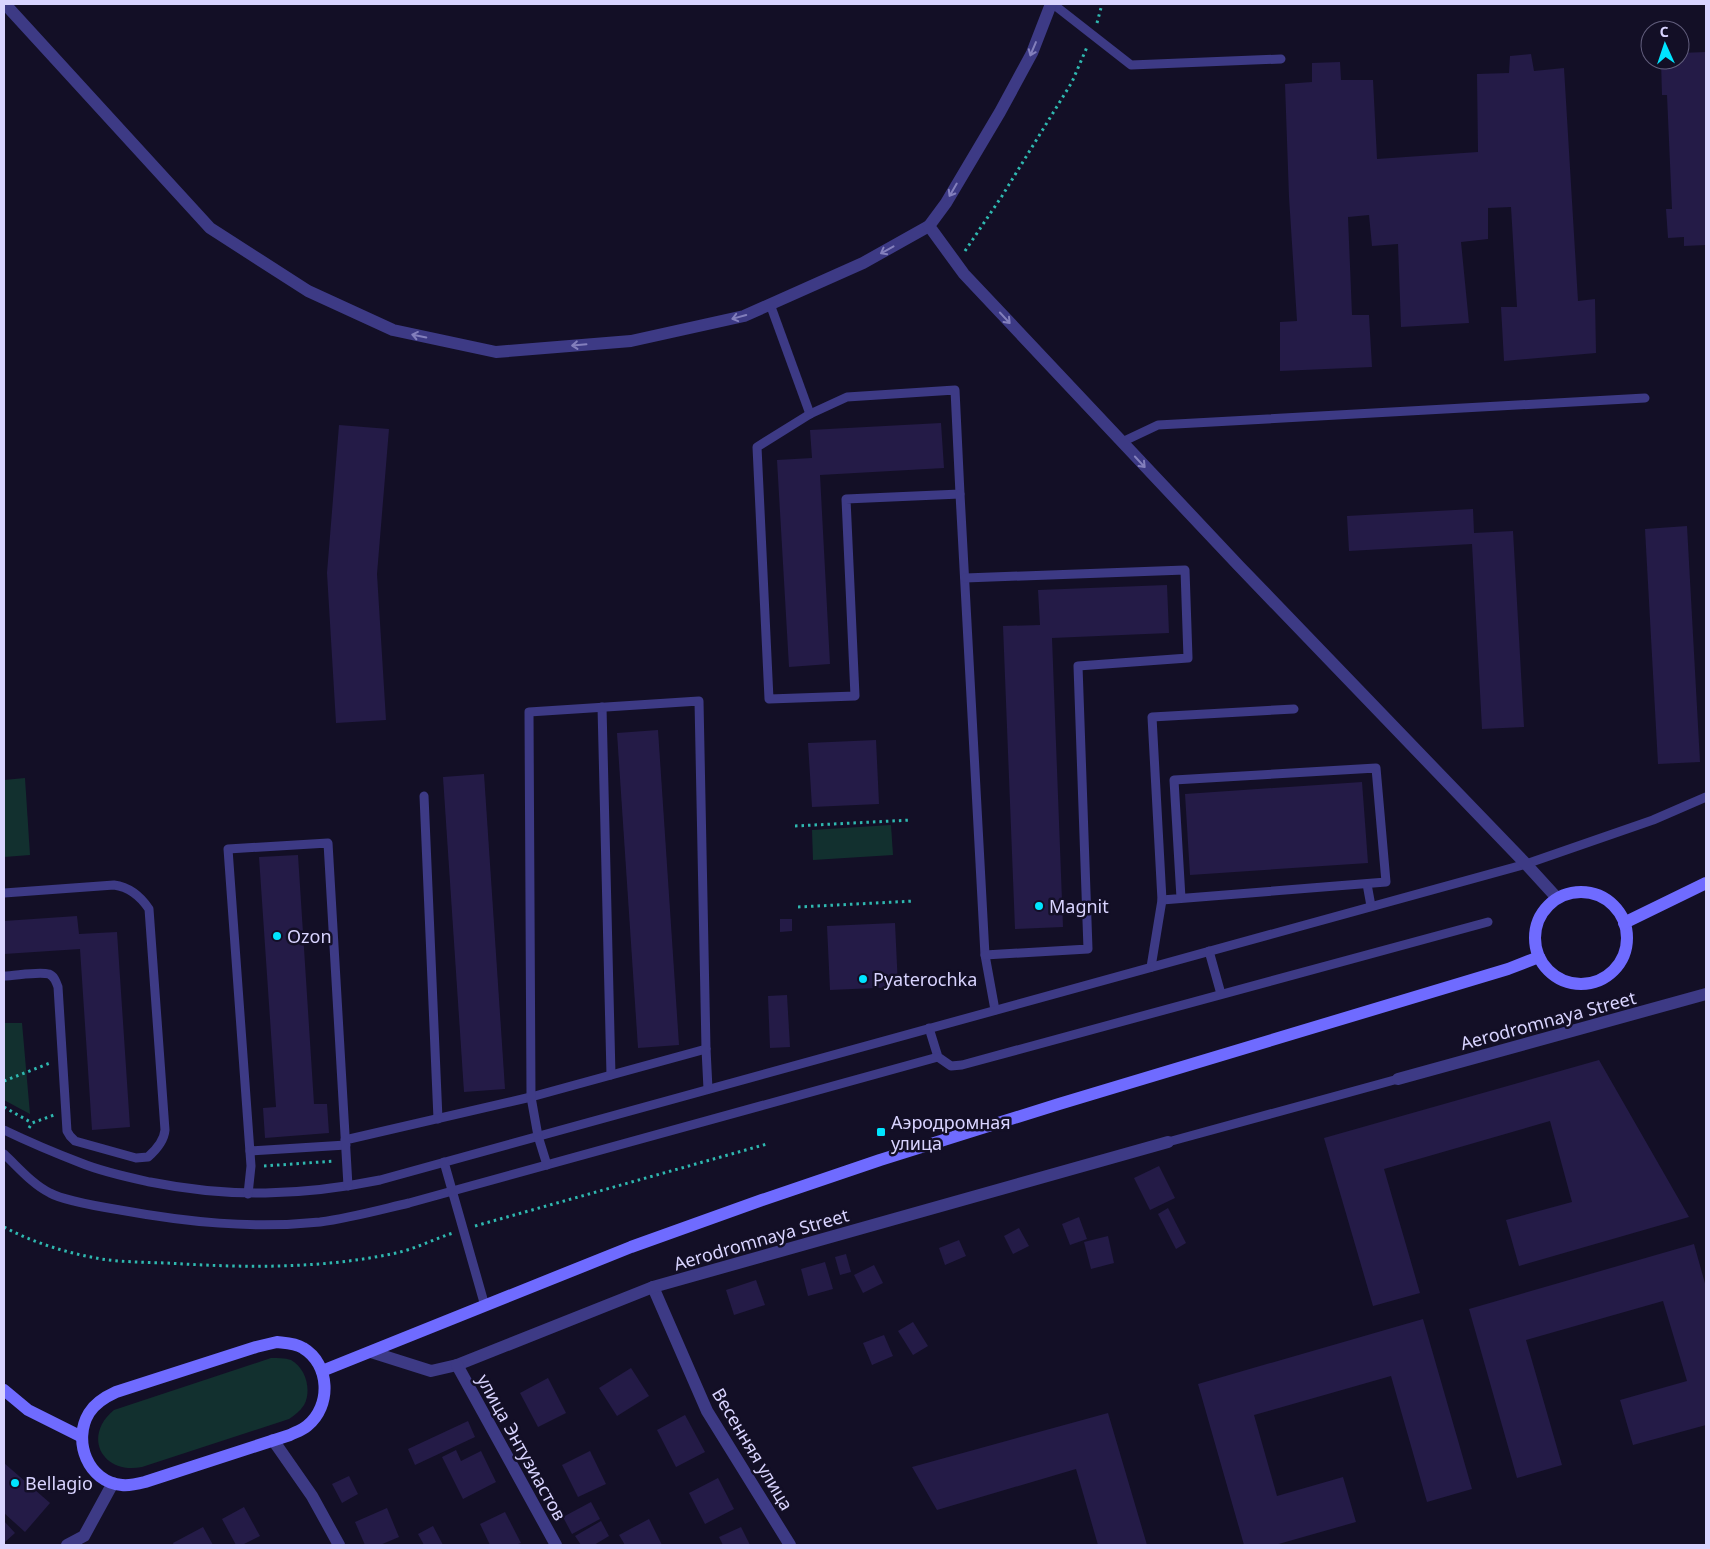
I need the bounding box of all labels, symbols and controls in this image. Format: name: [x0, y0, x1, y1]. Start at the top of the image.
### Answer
north arrow: [1640, 20, 1690, 70]
text: С: [1659, 22, 1669, 41]
one-way arrow: [1028, 41, 1037, 56]
one-way arrow: [948, 183, 958, 198]
one-way arrow: [879, 245, 894, 255]
one-way arrow: [731, 312, 747, 322]
one-way arrow: [999, 312, 1011, 324]
one-way arrow: [411, 331, 427, 340]
one-way arrow: [571, 341, 587, 350]
one-way arrow: [1134, 455, 1146, 468]
place label: Magnit: [1049, 894, 1109, 918]
marker: Magnit: [1033, 900, 1045, 912]
place label: Ozon: [287, 924, 332, 948]
marker: Ozon: [271, 930, 283, 942]
place label: Pyaterochka: [873, 967, 977, 991]
marker: Pyaterochka: [857, 973, 869, 985]
street label: Aerodromnaya Street: [1458, 985, 1639, 1055]
place label: Аэродромная улица: [891, 1110, 1011, 1155]
marker: Аэродромная улица: [875, 1126, 887, 1138]
street label: Aerodromnaya Street: [671, 1202, 852, 1275]
street label: улица Энтузиастов: [472, 1370, 572, 1524]
street label: Весенняя улица: [707, 1383, 799, 1515]
place label: Bellagio: [25, 1471, 93, 1495]
marker: Bellagio: [9, 1477, 21, 1489]

